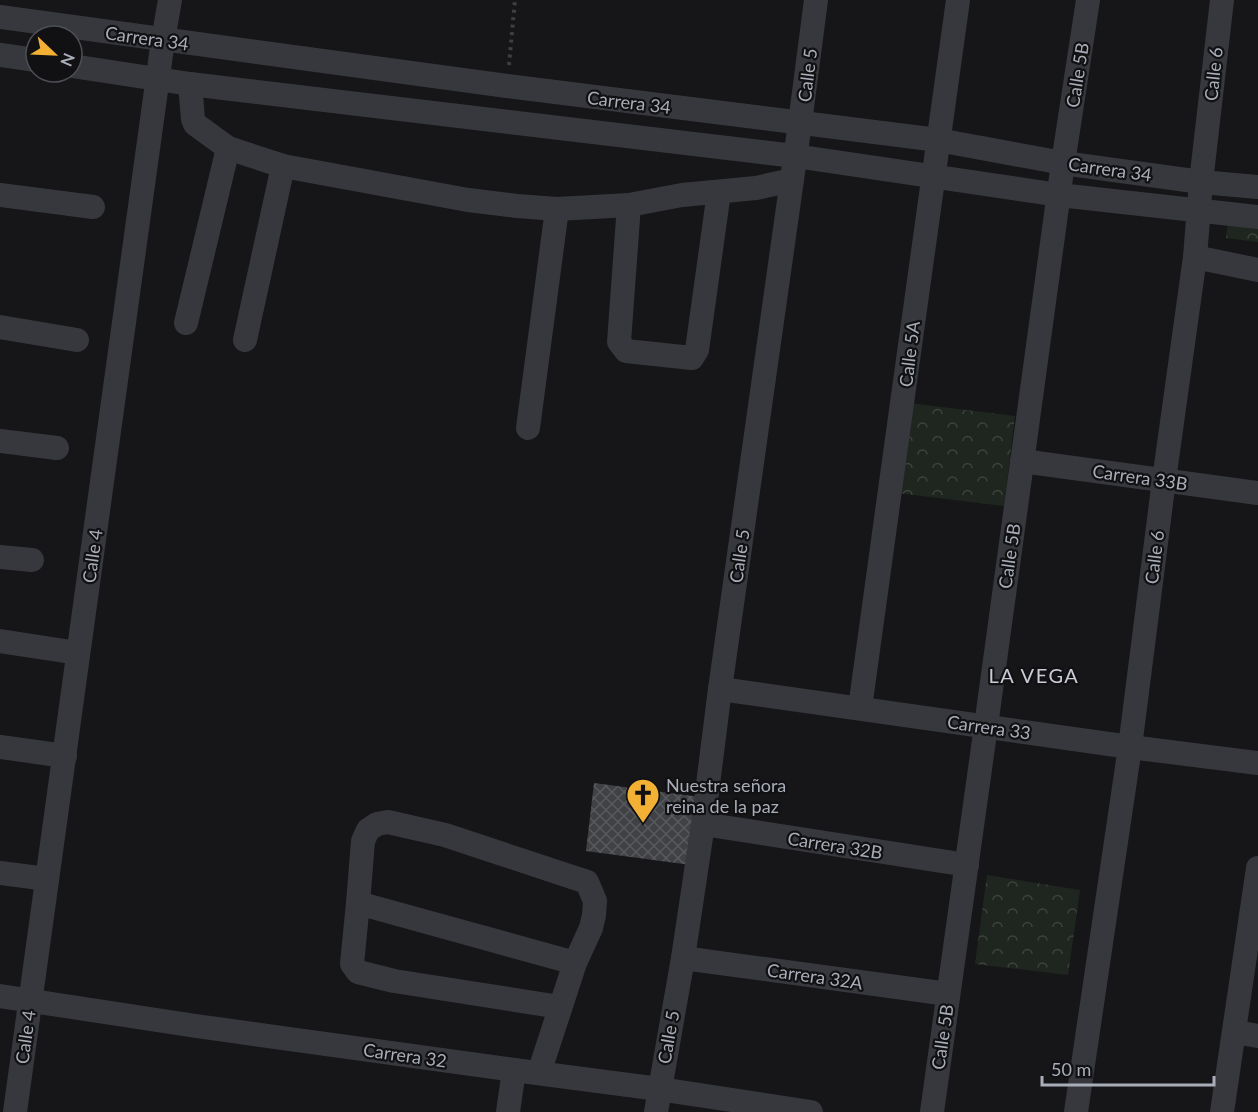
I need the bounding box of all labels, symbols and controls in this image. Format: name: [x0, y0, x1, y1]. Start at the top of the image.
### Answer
street label: Carrera 34: [104, 21, 190, 55]
north arrow: [24, 24, 84, 84]
street label: Calle 5B: [1061, 41, 1093, 109]
street label: Calle 6: [1199, 46, 1227, 102]
street label: Calle 5: [793, 47, 821, 103]
text: N: [57, 51, 79, 69]
street label: Carrera 34: [586, 86, 672, 118]
street label: Carrera 34: [1067, 152, 1153, 186]
street label: Calle 5A: [894, 319, 924, 388]
street label: Carrera 33B: [1091, 459, 1189, 495]
street label: Calle 5B: [994, 522, 1024, 590]
street label: Calle 4: [77, 528, 107, 584]
street label: Calle 5: [724, 528, 754, 584]
street label: Calle 6: [1140, 529, 1168, 585]
district label: LA VEGA: [989, 663, 1079, 687]
street label: Carrera 33: [946, 710, 1032, 744]
place label: Nuestra señora reina de la paz: [666, 774, 786, 817]
church icon: Nuestra señora reina de la paz: [625, 777, 661, 824]
street label: Carrera 32B: [786, 827, 884, 863]
street label: Carrera 32A: [766, 958, 865, 994]
street label: Calle 5B: [927, 1003, 957, 1071]
street label: Calle 5: [652, 1008, 684, 1066]
street label: Calle 4: [10, 1009, 40, 1065]
street label: Carrera 32: [362, 1038, 448, 1072]
scale bar: [1042, 1049, 1214, 1087]
text: 50 m: [1051, 1058, 1091, 1080]

